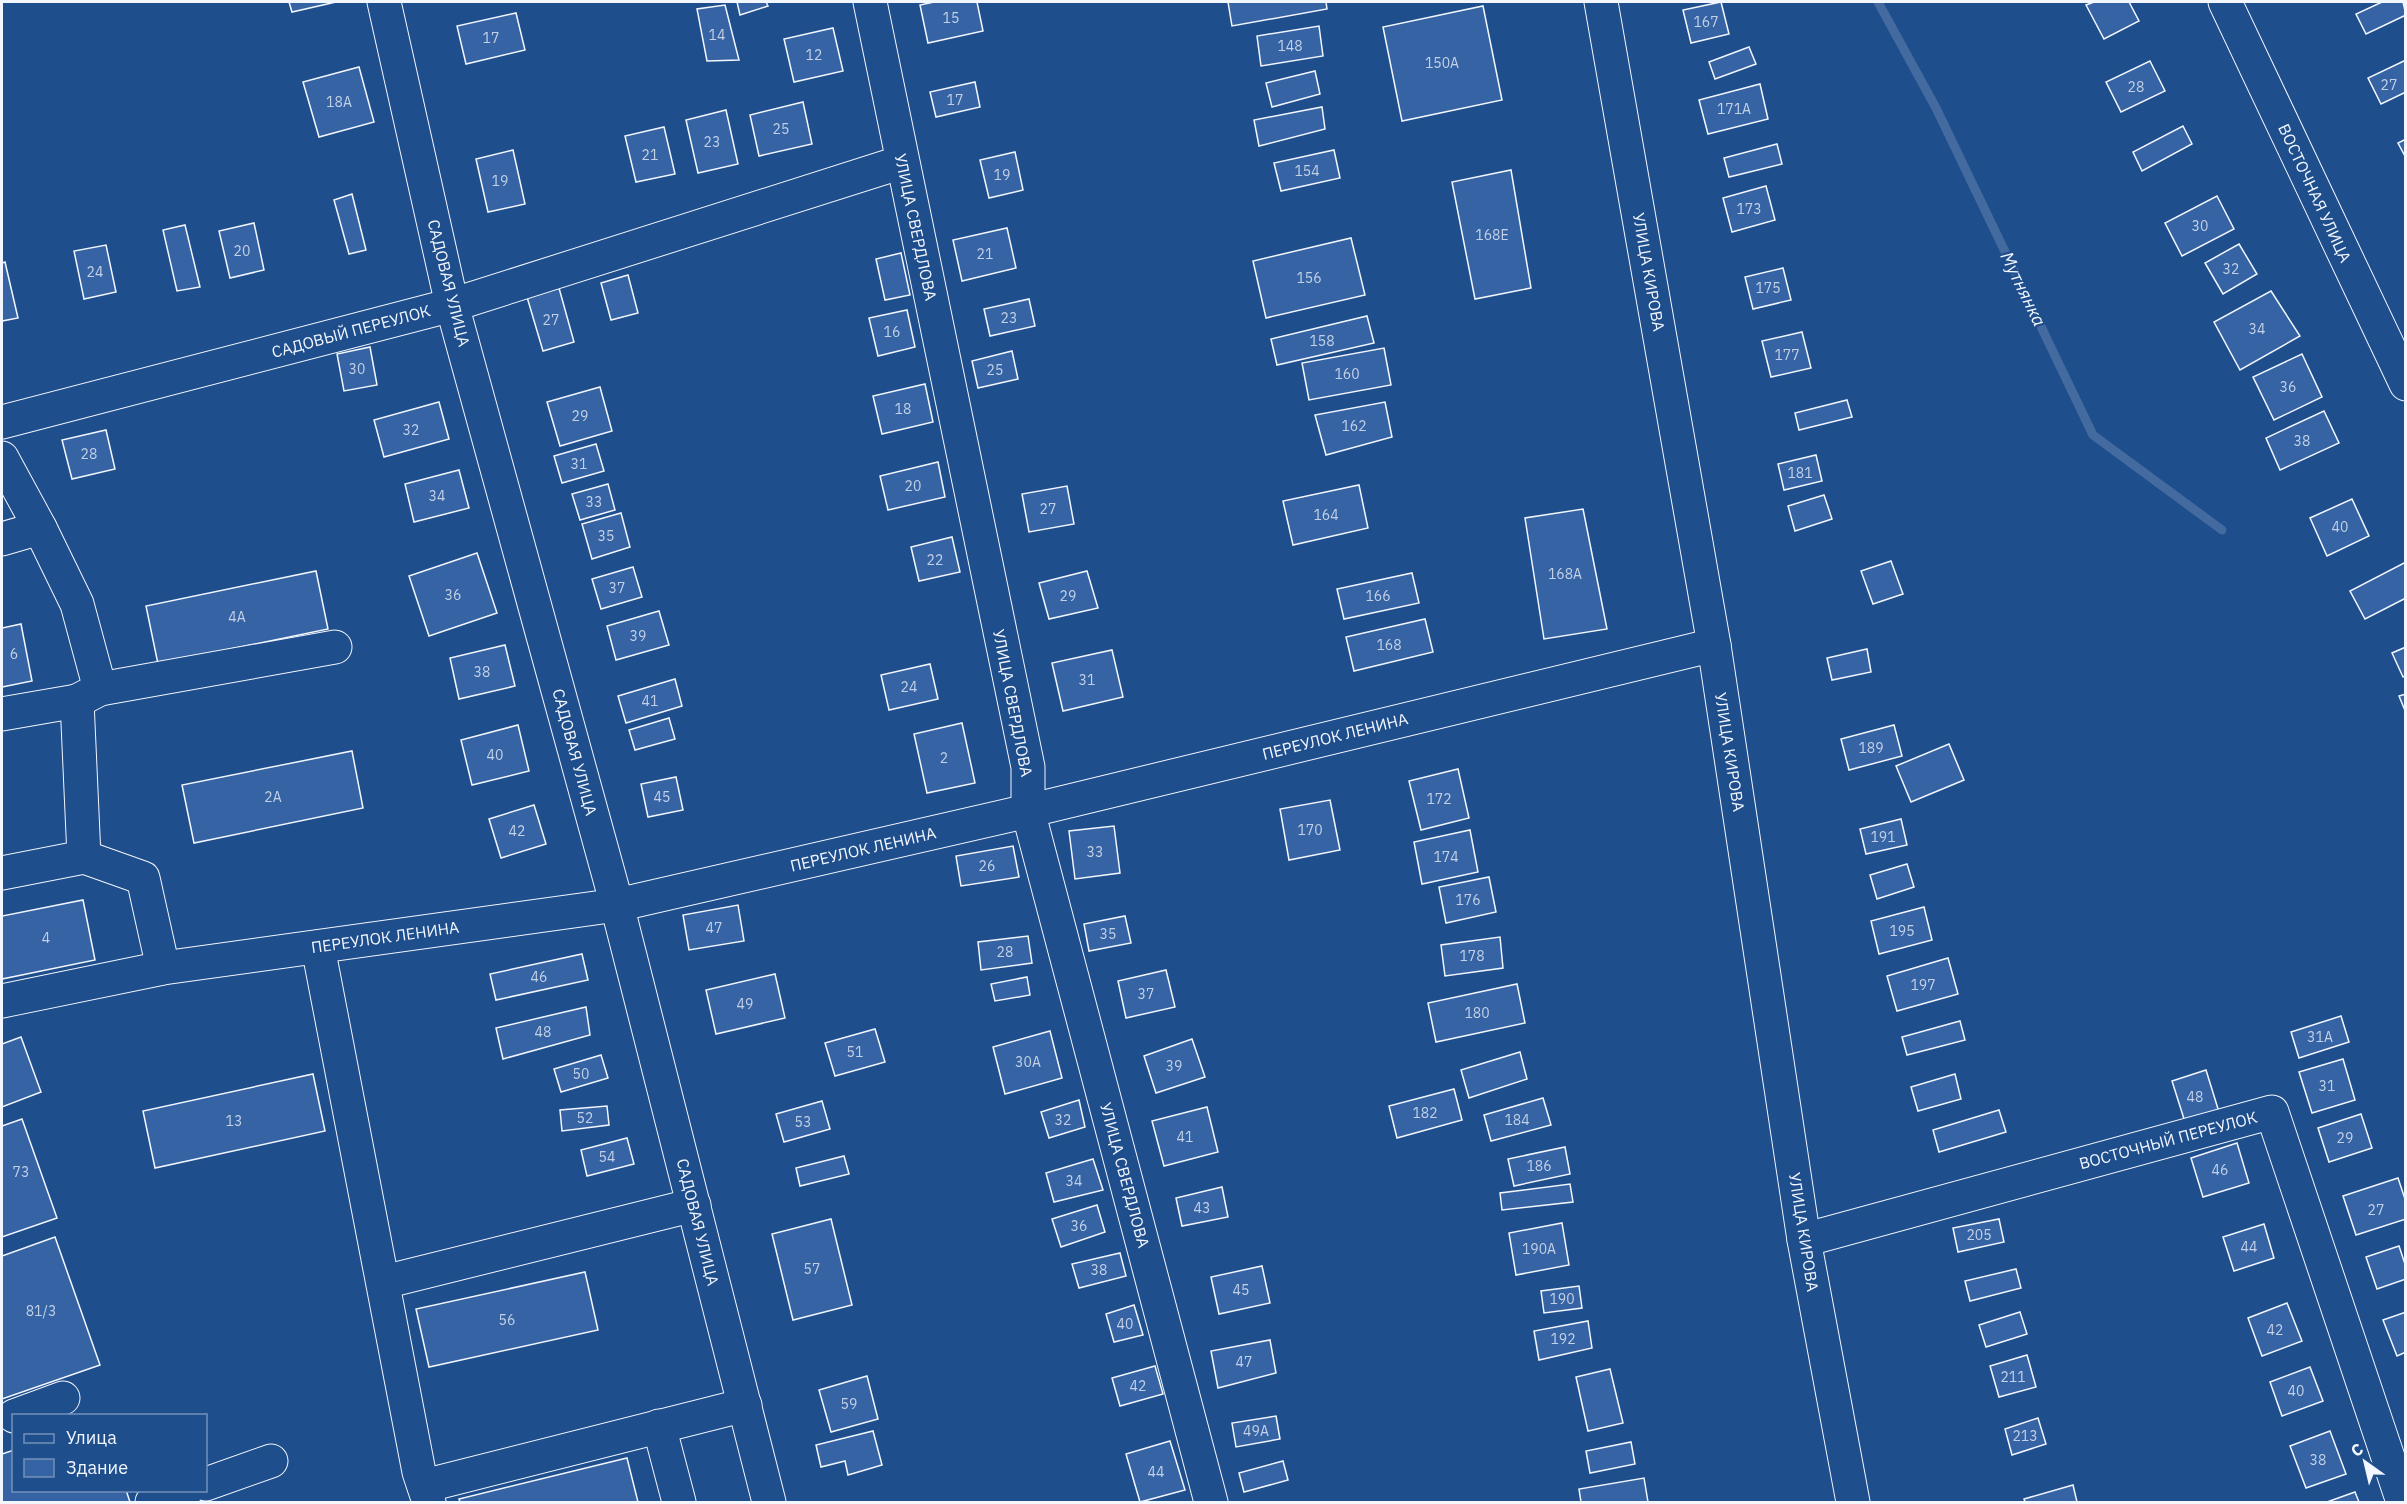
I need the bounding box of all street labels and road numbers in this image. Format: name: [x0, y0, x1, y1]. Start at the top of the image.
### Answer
street label: ВОСТОЧНАЯ УЛИЦА: [2274, 121, 2356, 265]
street label: УЛИЦА СВЕРДЛОВА: [891, 152, 941, 302]
street label: УЛИЦА КИРОВА: [1629, 211, 1669, 333]
street label: САДОВАЯ УЛИЦА: [424, 217, 474, 349]
street label: САДОВЫЙ ПЕРЕУЛОК: [269, 300, 433, 362]
street label: УЛИЦА СВЕРДЛОВА: [989, 628, 1037, 778]
street label: САДОВАЯ УЛИЦА: [548, 686, 602, 818]
street label: УЛИЦА КИРОВА: [1711, 691, 1749, 813]
street label: ПЕРЕУЛОК ЛЕНИНА: [1260, 708, 1410, 764]
street label: ПЕРЕУЛОК ЛЕНИНА: [788, 822, 938, 876]
street label: ПЕРЕУЛОК ЛЕНИНА: [310, 917, 460, 957]
street label: УЛИЦА СВЕРДЛОВА: [1096, 1100, 1154, 1250]
street label: ВОСТОЧНЫЙ ПЕРЕУЛОК: [2077, 1107, 2259, 1173]
street label: САДОВАЯ УЛИЦА: [673, 1156, 723, 1288]
street label: УЛИЦА КИРОВА: [1785, 1171, 1823, 1293]

